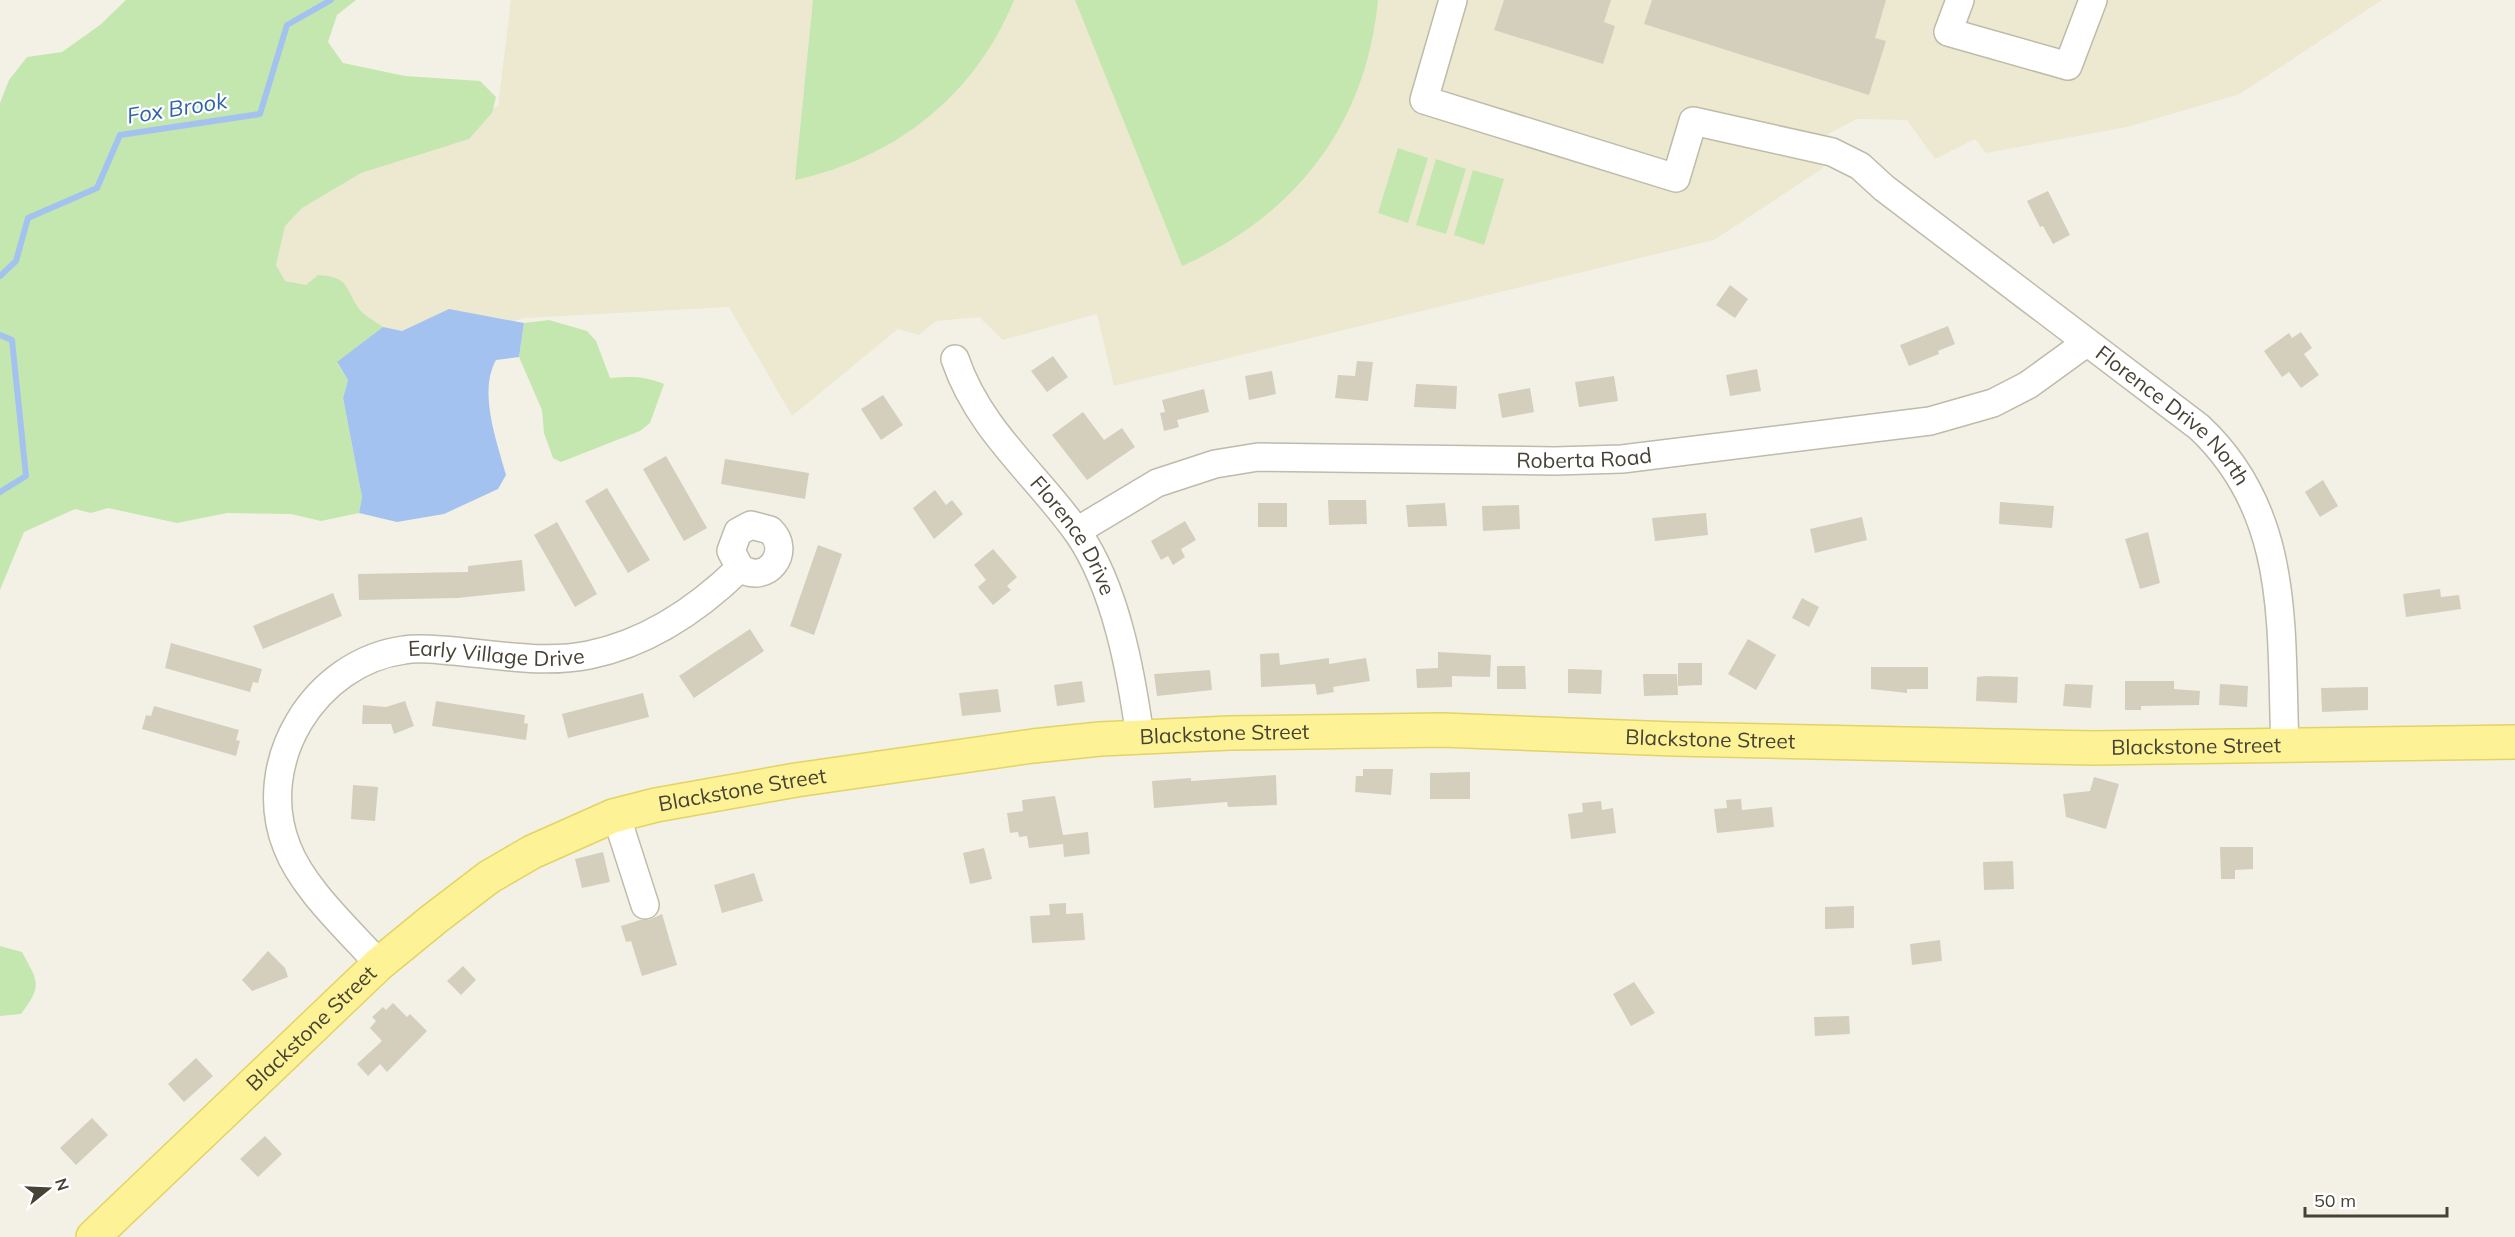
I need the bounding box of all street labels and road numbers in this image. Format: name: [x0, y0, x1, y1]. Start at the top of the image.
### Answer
street label: Florence Drive North: [2091, 339, 2256, 490]
street label: Roberta Road: [1516, 441, 1653, 473]
street label: Florence Drive: [1025, 470, 1122, 599]
street label: Early Village Drive: [407, 635, 586, 671]
street label: Blackstone Street: [1139, 718, 1310, 749]
street label: Blackstone Street: [1625, 723, 1795, 754]
street label: Blackstone Street: [2111, 731, 2281, 760]
street label: Blackstone Street: [656, 762, 828, 816]
street label: Blackstone Street: [240, 960, 381, 1096]

